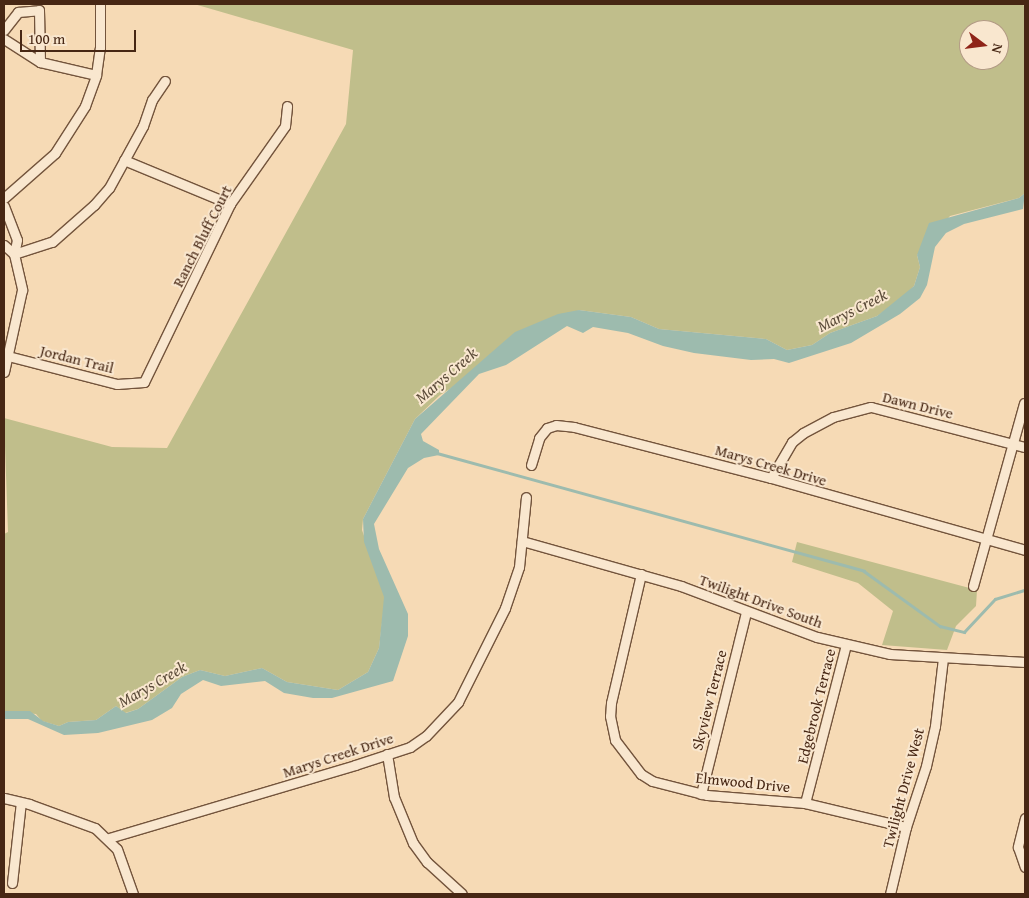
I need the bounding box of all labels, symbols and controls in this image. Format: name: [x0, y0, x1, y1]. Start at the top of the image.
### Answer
scale bar: [22, 20, 139, 52]
north arrow: [959, 20, 1009, 70]
text: 100 m: [28, 28, 65, 49]
text: N: [987, 42, 1008, 56]
street label: Ranch Bluff Court: [169, 182, 235, 290]
water label: Marys Creek: [814, 284, 890, 336]
street label: Jordan Trail: [38, 341, 116, 377]
water label: Marys Creek: [411, 343, 481, 407]
street label: Dawn Drive: [881, 388, 955, 422]
street label: Marys Creek Drive: [713, 440, 829, 490]
street label: Twilight Drive South: [697, 570, 825, 632]
street label: Edgebrook Terrace: [793, 647, 839, 765]
street label: Skyview Terrace: [688, 648, 730, 752]
water label: Marys Creek: [115, 657, 189, 711]
street label: Twilight Drive West: [878, 726, 928, 850]
street label: Marys Creek Drive: [281, 729, 395, 781]
street label: Elmwood Drive: [695, 768, 791, 796]

